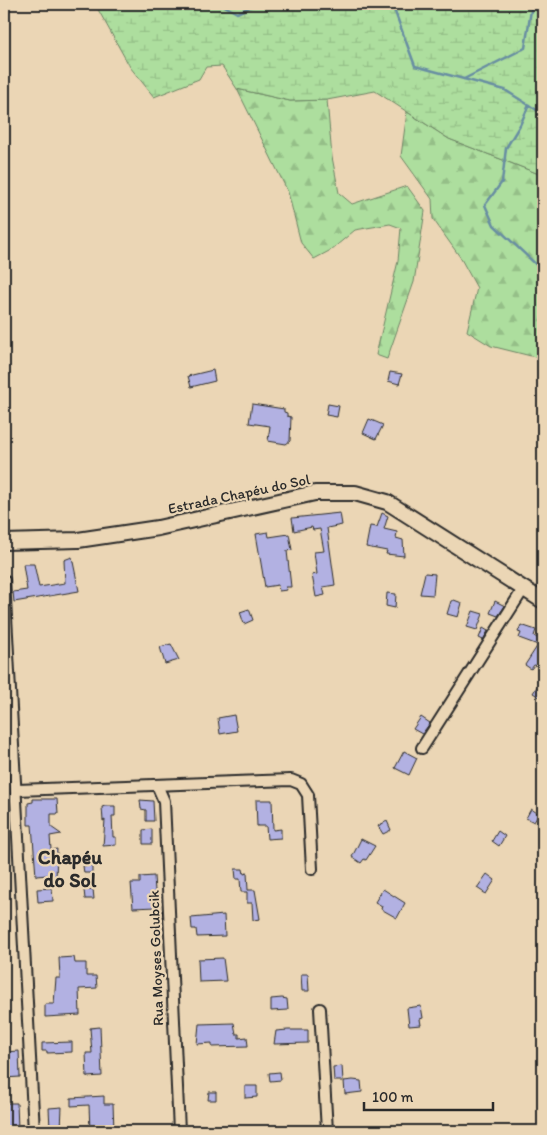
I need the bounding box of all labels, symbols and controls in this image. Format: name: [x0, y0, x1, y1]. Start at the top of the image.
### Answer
street label: Estrada Chapéu do Sol: [166, 470, 312, 518]
district label: Chapéu do Sol: [38, 845, 102, 892]
street label: Rua Moyses Golubcik: [145, 890, 167, 1026]
scale bar: [364, 1080, 493, 1112]
text: 100 m: [372, 1088, 414, 1106]

